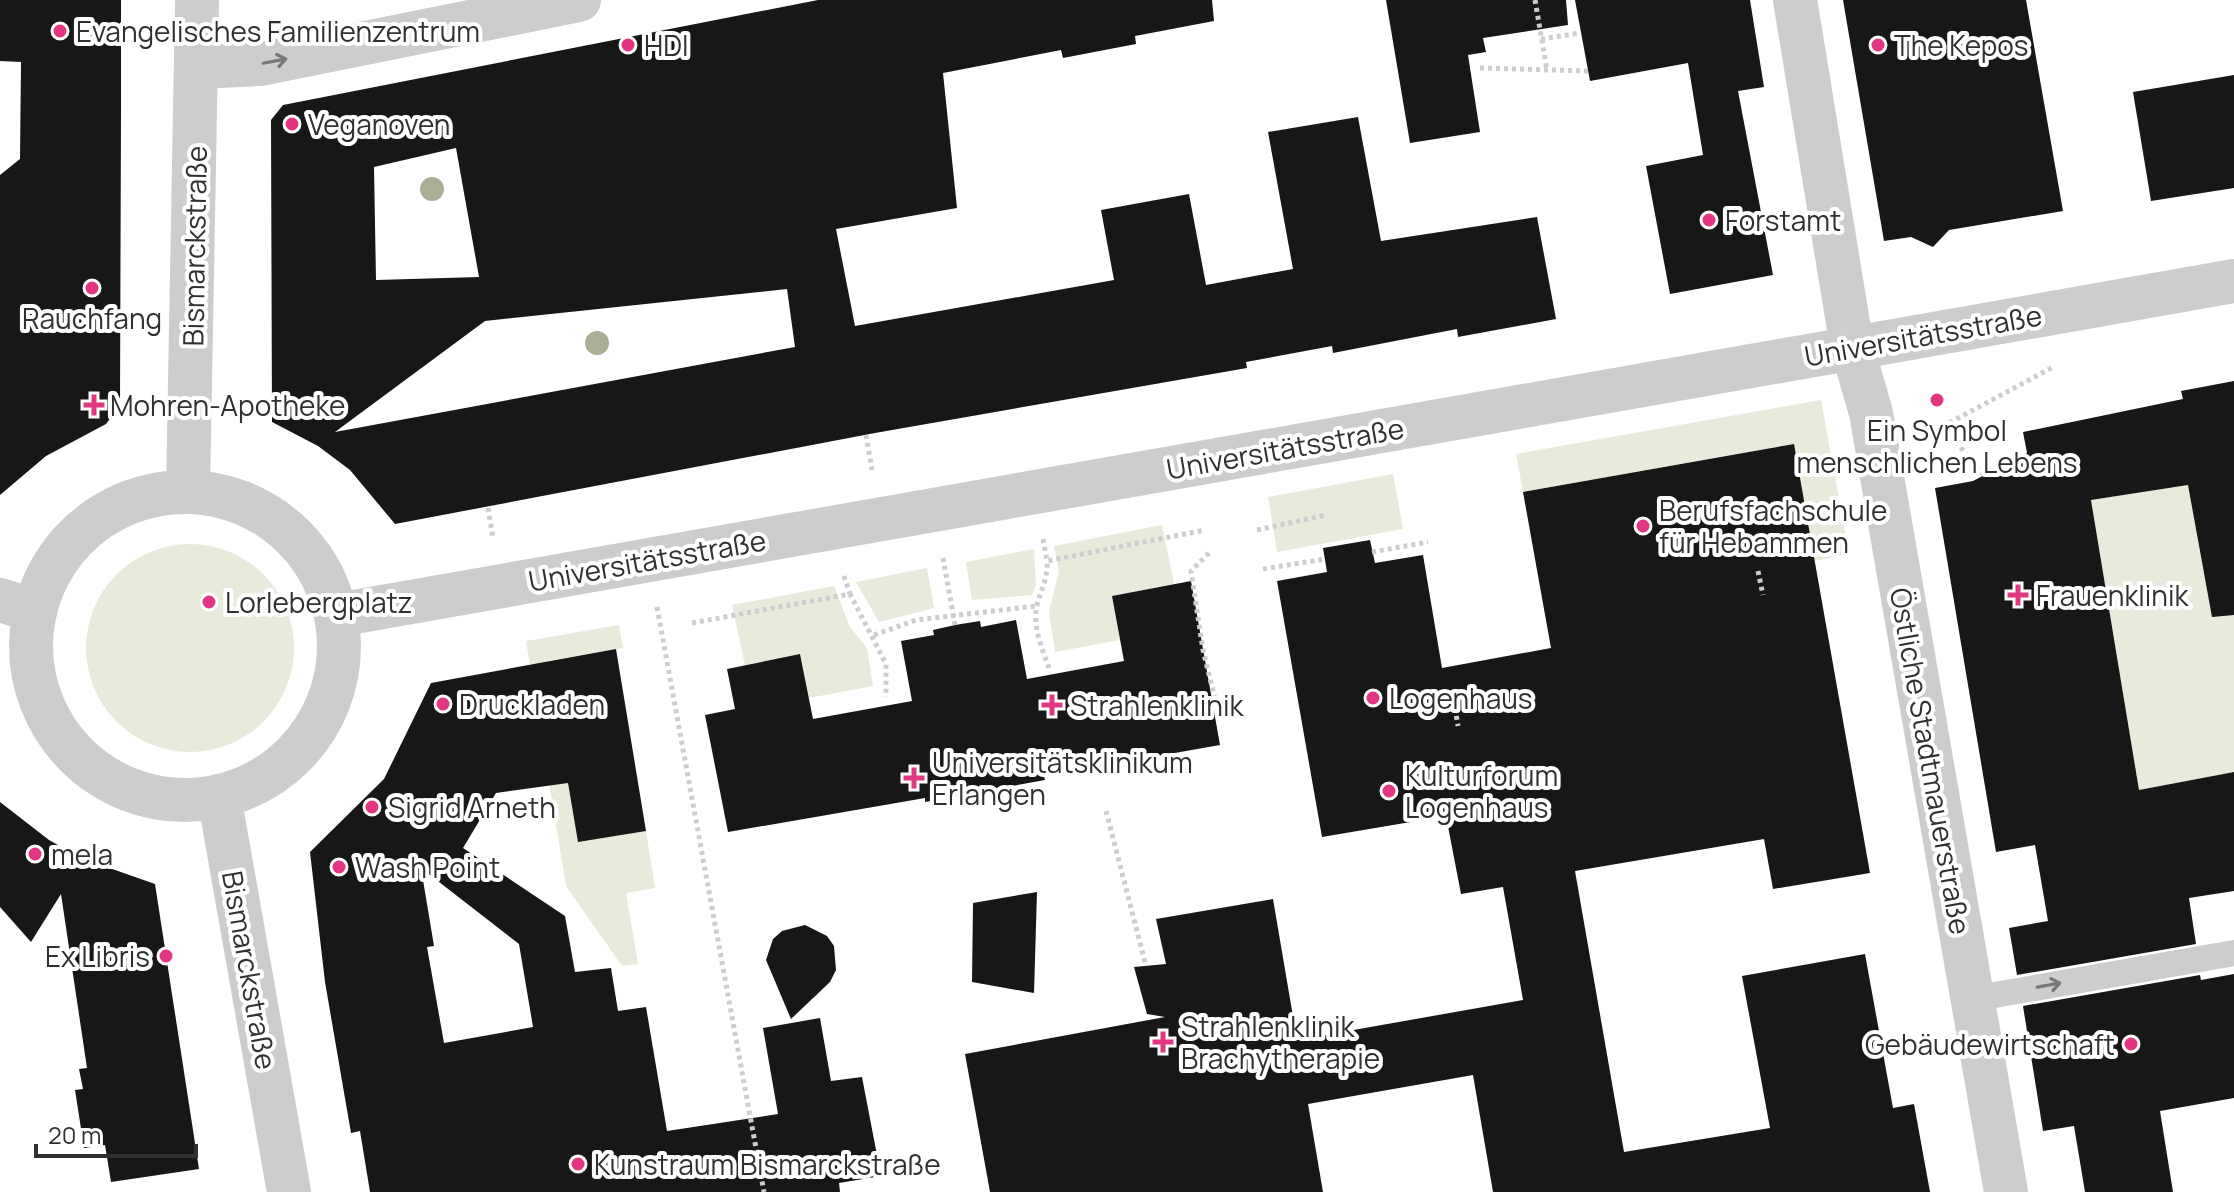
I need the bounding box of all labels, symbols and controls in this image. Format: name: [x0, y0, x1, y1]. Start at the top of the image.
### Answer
place label: Evangelisches Familienzentrum: [76, 12, 480, 50]
marker: Evangelisches Familienzentrum: [51, 22, 69, 40]
place label: HDI: [644, 26, 689, 64]
place label: The Kepos: [1894, 26, 2028, 64]
marker: HDI: [619, 36, 637, 54]
marker: The Kepos: [1869, 36, 1887, 54]
one-way arrow: [261, 53, 287, 68]
place label: Veganoven: [308, 105, 451, 143]
marker: Veganoven: [283, 115, 301, 133]
street label: Bismarckstraße: [173, 145, 215, 347]
place label: Forstamt: [1725, 201, 1841, 239]
marker: Forstamt: [1700, 211, 1718, 229]
marker: Rauchfang: [83, 279, 101, 297]
street label: Universitätsstraße: [1801, 295, 2045, 375]
place label: Rauchfang: [22, 299, 162, 337]
place label: Mohren-Apotheke: [110, 386, 345, 424]
marker: Ein Symbol menschlichen Lebens: [1928, 391, 1946, 409]
marker: Mohren-Apotheke: [85, 396, 103, 414]
street label: Universitätsstraße: [1163, 408, 1407, 488]
place label: Ein Symbol menschlichen Lebens: [1797, 411, 2077, 481]
place label: Berufsfachschule für Hebammen: [1659, 491, 1887, 561]
marker: Berufsfachschule für Hebammen: [1634, 517, 1652, 535]
street label: Universitätsstraße: [525, 520, 769, 600]
place label: Frauenklinik: [2036, 576, 2190, 614]
place label: Lorlebergplatz: [225, 583, 413, 621]
marker: Frauenklinik: [2007, 584, 2029, 606]
street label: Östliche Stadtmauerstraße: [1882, 585, 1980, 937]
marker: Lorlebergplatz: [200, 593, 218, 611]
place label: Logenhaus: [1389, 679, 1533, 717]
place label: Druckladen: [459, 685, 605, 723]
place label: Strahlenklinik: [1070, 686, 1244, 724]
marker: Logenhaus: [1364, 689, 1382, 707]
marker: Strahlenklinik: [1041, 694, 1063, 716]
marker: Druckladen: [434, 695, 452, 713]
place label: Universitätsklinikum Erlangen: [932, 743, 1193, 813]
place label: Kulturforum Logenhaus: [1405, 756, 1558, 826]
marker: Universitätsklinikum Erlangen: [903, 767, 925, 789]
marker: Kulturforum Logenhaus: [1380, 782, 1398, 800]
place label: Sigrid Arneth: [388, 788, 556, 826]
marker: Sigrid Arneth: [363, 798, 381, 816]
place label: mela: [51, 835, 113, 873]
marker: mela: [26, 845, 44, 863]
place label: Wash Point: [355, 848, 500, 886]
marker: Wash Point: [330, 858, 348, 876]
street label: Bismarckstraße: [214, 868, 286, 1072]
place label: Ex Libris: [45, 937, 150, 975]
marker: Ex Libris: [157, 947, 175, 965]
one-way arrow: [2036, 976, 2061, 991]
place label: Strahlenklinik Brachytherapie: [1181, 1007, 1380, 1077]
place label: Gebäudewirtschaft: [1865, 1025, 2115, 1063]
marker: Strahlenklinik Brachytherapie: [1152, 1031, 1174, 1053]
marker: Gebäudewirtschaft: [2122, 1035, 2140, 1053]
scale bar: [36, 1108, 196, 1158]
text: 20 m: [48, 1118, 101, 1151]
place label: Kunstraum Bismarckstraße: [594, 1145, 941, 1183]
marker: Kunstraum Bismarckstraße: [569, 1155, 587, 1173]

